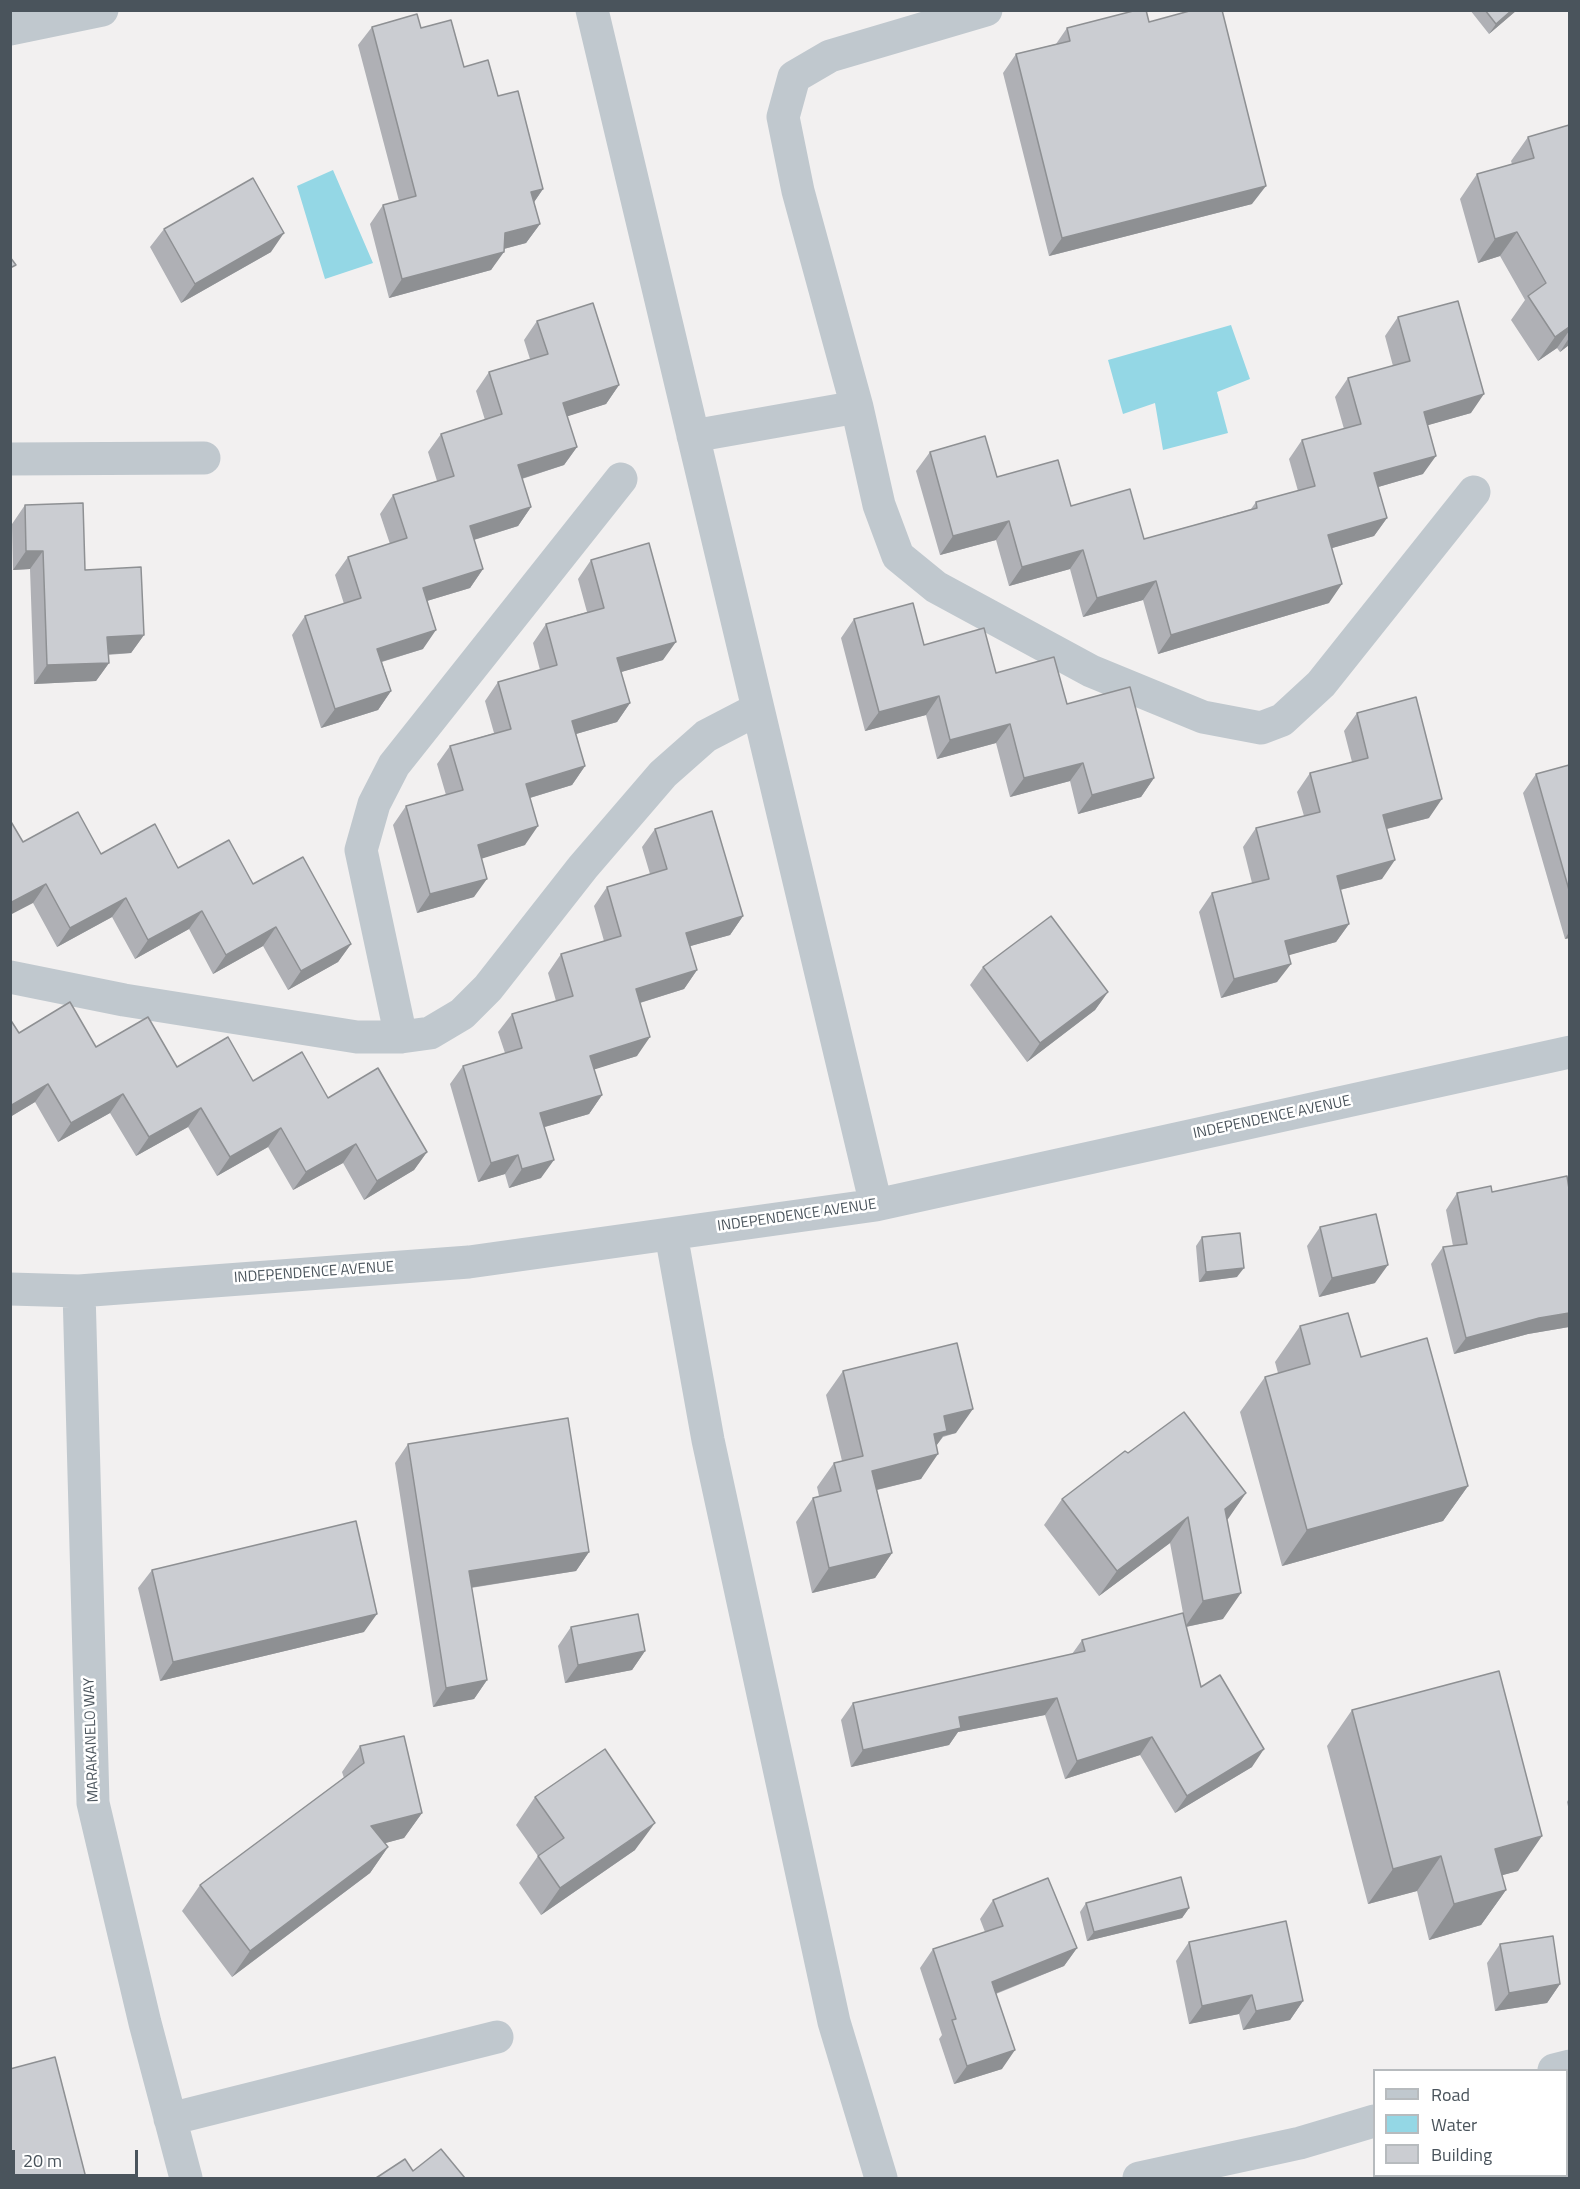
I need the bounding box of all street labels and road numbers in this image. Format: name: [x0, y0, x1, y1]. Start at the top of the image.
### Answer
street label: INDEPENDENCE AVENUE: [1192, 1092, 1352, 1144]
street label: INDEPENDENCE AVENUE: [716, 1196, 878, 1236]
street label: INDEPENDENCE AVENUE: [233, 1258, 395, 1288]
street label: MARAKANELO WAY: [81, 1677, 103, 1803]

